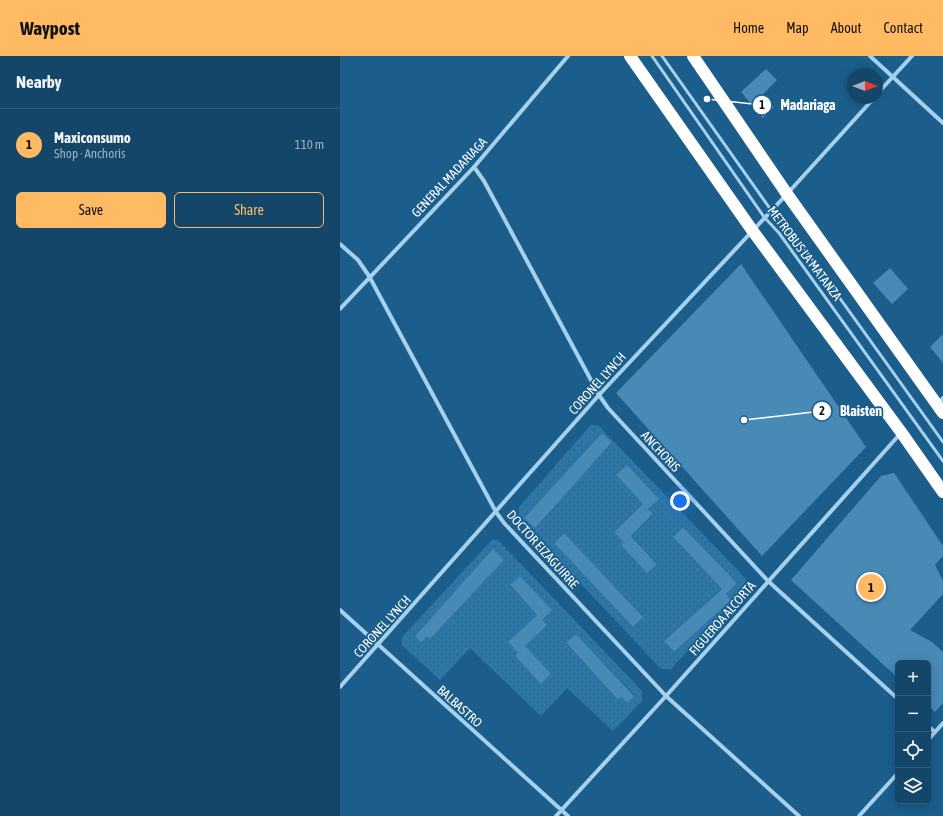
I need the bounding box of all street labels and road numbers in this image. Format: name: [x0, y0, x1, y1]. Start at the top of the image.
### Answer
street label: GENERAL MADARIAGA: [409, 134, 491, 220]
street label: METROBUS LA MATANZA: [764, 203, 845, 304]
street label: CORONEL LYNCH: [566, 349, 629, 417]
street label: ANCHORIS: [638, 428, 684, 475]
street label: DOCTOR EIZAGUIRRE: [504, 507, 582, 592]
street label: FIGUEROA ALCORTA: [686, 578, 759, 658]
street label: CORONEL LYNCH: [351, 592, 414, 660]
street label: BALBASTRO: [434, 682, 486, 731]

